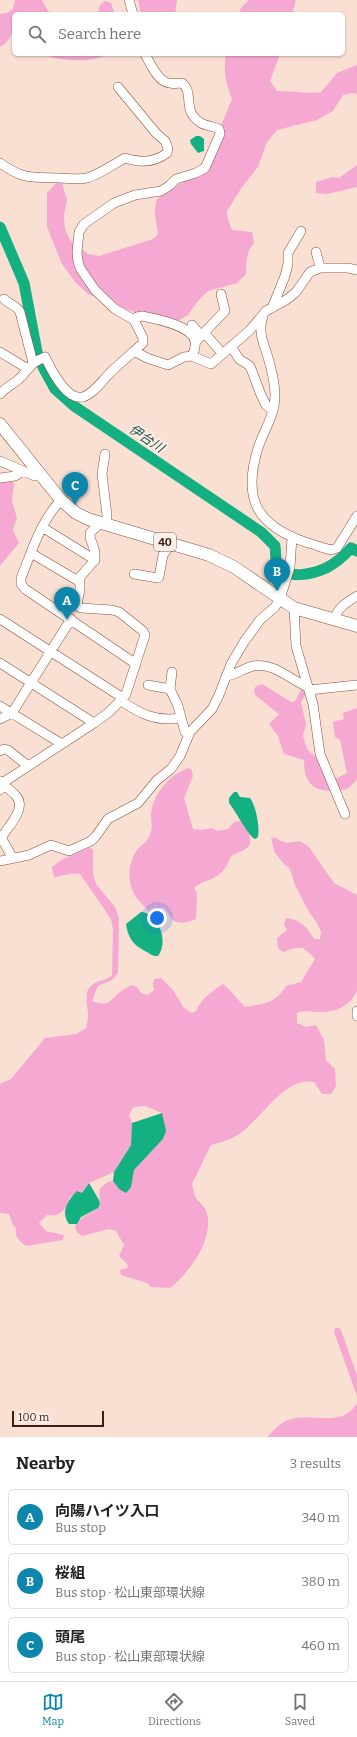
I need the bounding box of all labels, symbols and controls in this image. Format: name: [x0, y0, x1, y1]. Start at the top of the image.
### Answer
search box: [12, 12, 345, 56]
icon: search: [26, 23, 48, 45]
text: Search here: [58, 25, 141, 43]
water label: 伊台川: [126, 421, 169, 457]
pin: C: [62, 472, 88, 505]
road number: 40: [154, 533, 176, 551]
pin: B: [264, 558, 290, 591]
pin: A: [54, 587, 80, 620]
your location: [147, 908, 167, 928]
scale bar: [12, 1409, 104, 1428]
text: 100 m: [18, 1411, 49, 1424]
text: Nearby: [16, 1453, 75, 1474]
text: 3 results: [290, 1456, 341, 1471]
text: 向陽ハイツ入口: [55, 1502, 160, 1520]
text: A: [25, 1510, 35, 1525]
text: 340 m: [302, 1510, 340, 1525]
text: Bus stop: [55, 1520, 106, 1535]
text: 桜組: [55, 1564, 85, 1582]
text: B: [26, 1574, 34, 1589]
text: 380 m: [301, 1574, 340, 1589]
text: Bus stop · 松山東部環状線: [55, 1585, 205, 1600]
text: 頭尾: [55, 1628, 85, 1646]
text: C: [26, 1638, 34, 1653]
text: 460 m: [301, 1638, 340, 1653]
text: Bus stop · 松山東部環状線: [55, 1649, 205, 1664]
tab: Map: [42, 1691, 64, 1728]
tab: Directions: [148, 1691, 201, 1728]
tab: Saved: [285, 1691, 315, 1728]

